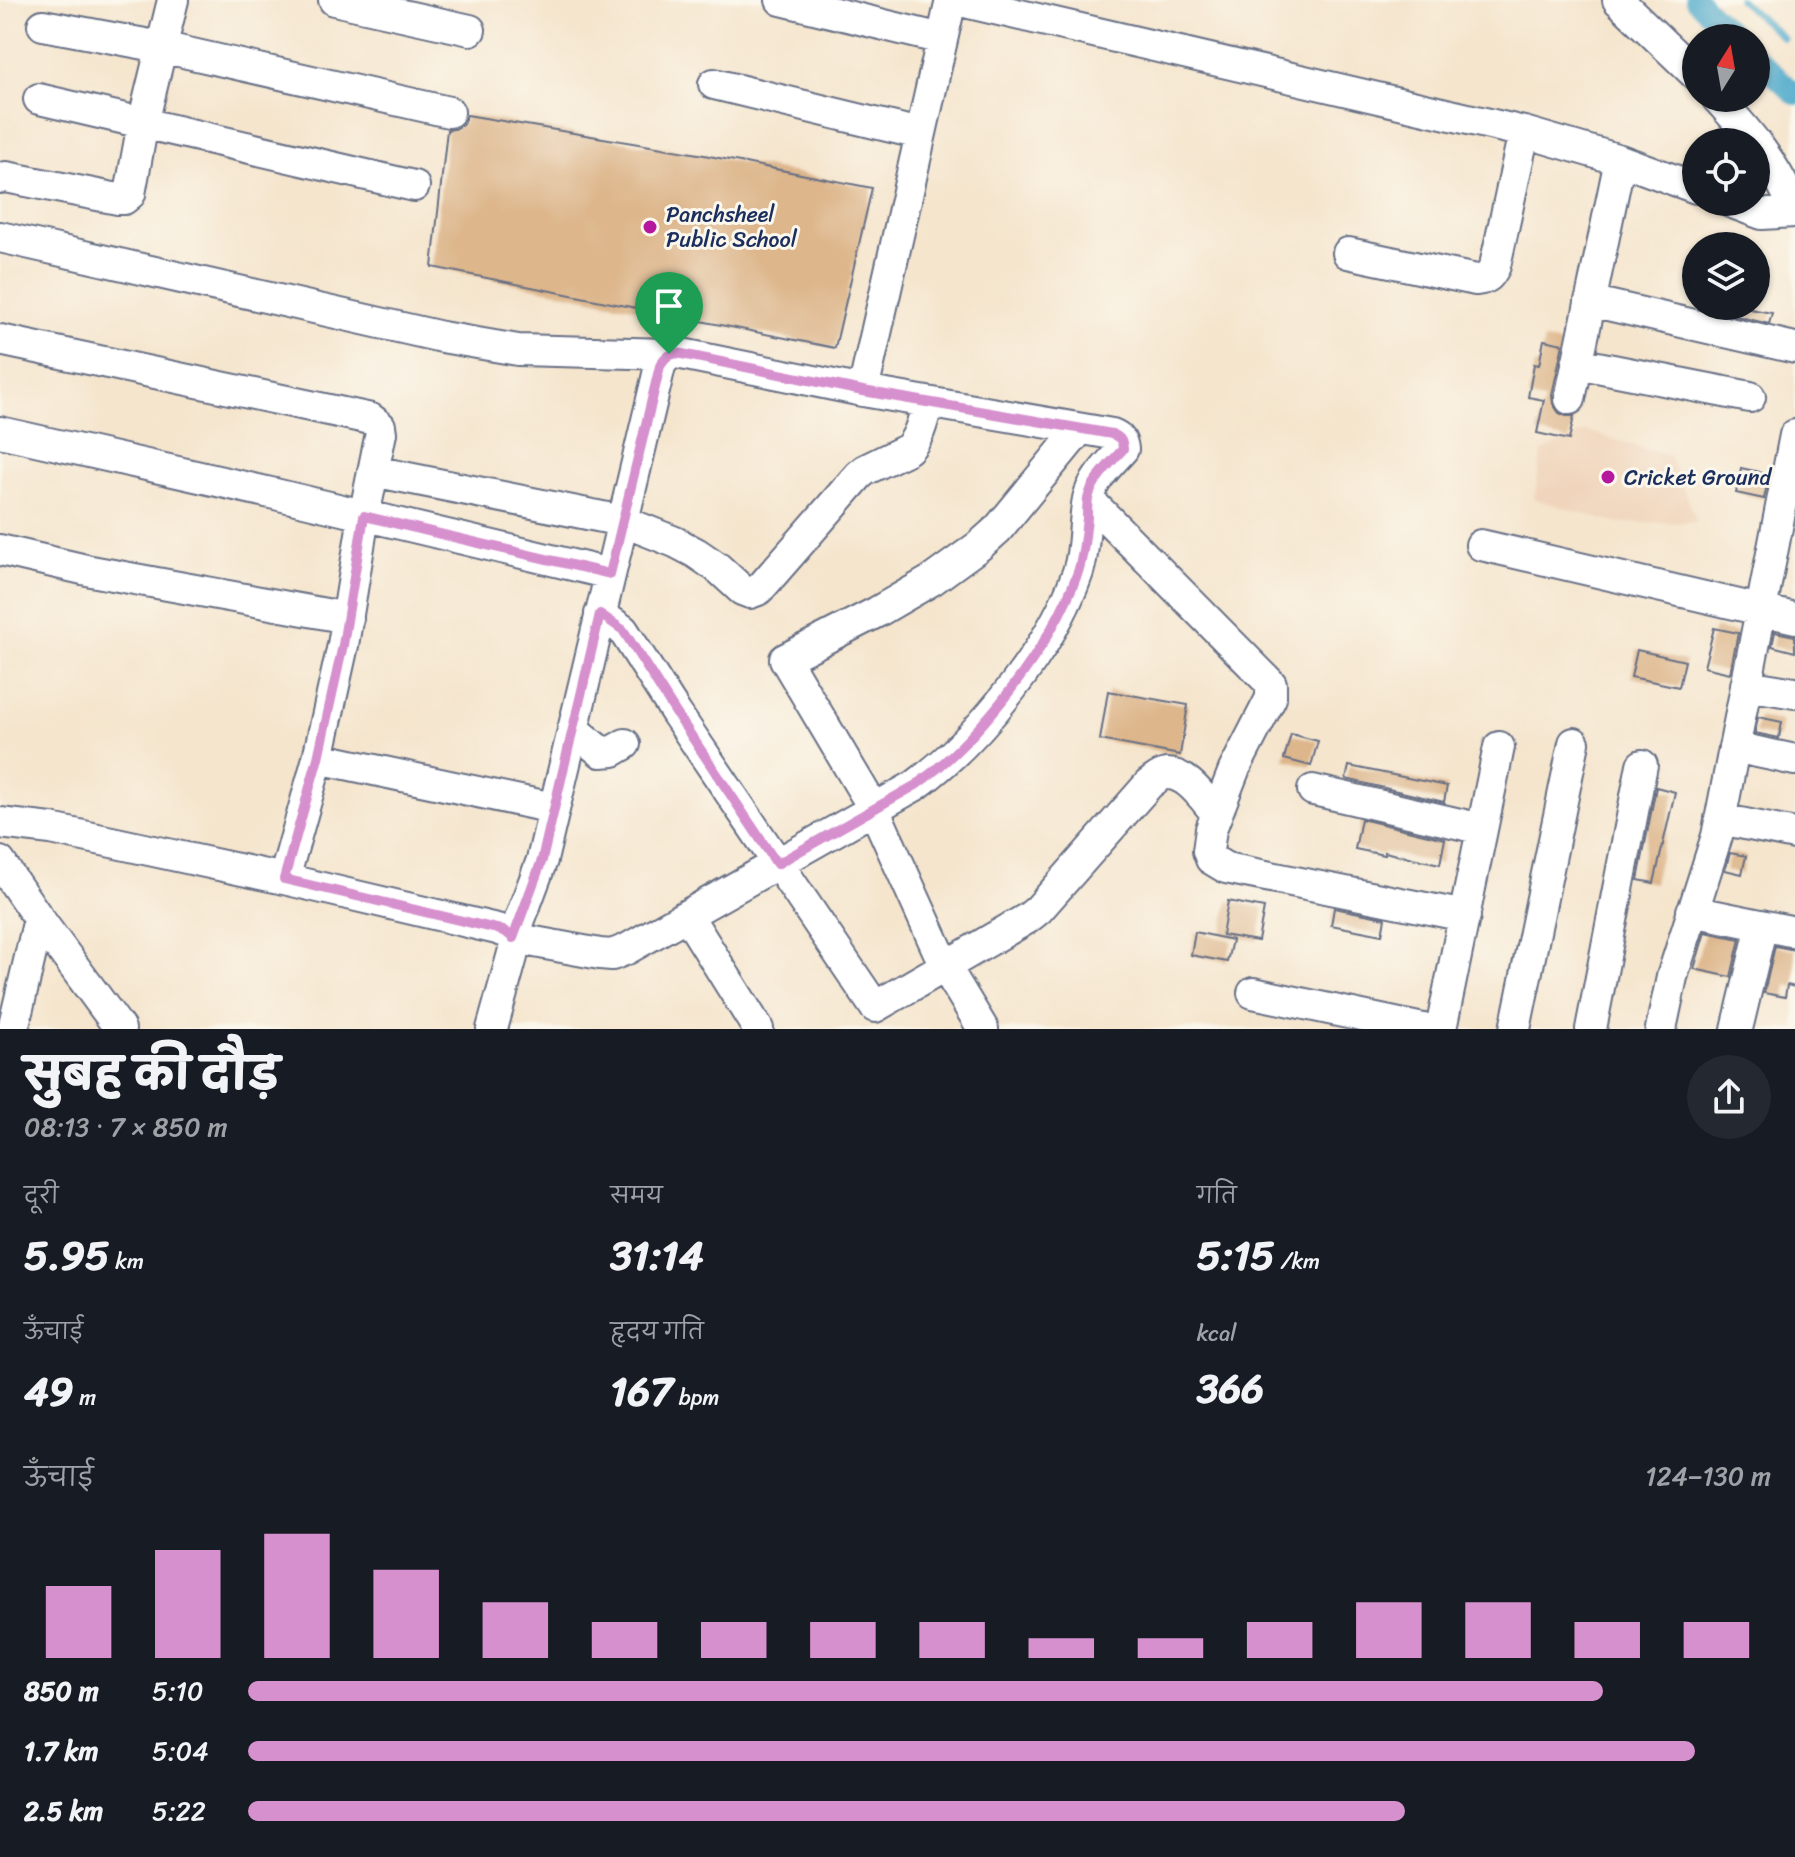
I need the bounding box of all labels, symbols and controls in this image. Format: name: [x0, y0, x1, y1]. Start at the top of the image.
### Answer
north arrow: [1682, 24, 1770, 112]
map controls: [1682, 24, 1770, 320]
button: locate: [1682, 128, 1770, 216]
place label: Panchsheel Public School: [666, 195, 798, 259]
marker: Panchsheel Public School: [641, 218, 659, 236]
button: layers: [1682, 232, 1770, 320]
pin: [635, 272, 703, 354]
icon: arrive: [647, 284, 691, 328]
place label: Cricket Ground: [1624, 458, 1772, 497]
marker: Cricket Ground: [1599, 468, 1617, 486]
text: सुबह की दौड़: [24, 1035, 280, 1113]
button: share: [1687, 1055, 1771, 1139]
text: 08:13 · 7 × 850 m: [24, 1104, 227, 1150]
text: दूरी: [24, 1176, 59, 1215]
text: समय: [610, 1176, 663, 1215]
text: गति: [1197, 1176, 1237, 1215]
text: 5.95: [24, 1220, 110, 1291]
text: 31:14: [610, 1220, 704, 1291]
text: 5:15: [1197, 1220, 1275, 1291]
text: km: [110, 1242, 144, 1281]
text: /km: [1275, 1242, 1320, 1281]
text: ऊँचाई: [24, 1312, 83, 1351]
text: हृदय गति: [610, 1312, 704, 1351]
text: kcal: [1197, 1314, 1237, 1353]
text: 366: [1197, 1353, 1264, 1424]
text: 49: [24, 1356, 74, 1427]
text: 167: [610, 1356, 673, 1427]
text: m: [74, 1378, 96, 1417]
text: bpm: [673, 1378, 719, 1417]
text: 124–130 m: [1645, 1453, 1771, 1499]
text: ऊँचाई: [24, 1454, 94, 1500]
text: 850 m: [24, 1668, 99, 1714]
text: 5:10: [152, 1668, 203, 1714]
text: 1.7 km: [24, 1728, 98, 1774]
text: 5:04: [152, 1728, 208, 1774]
text: 2.5 km: [24, 1788, 103, 1834]
text: 5:22: [152, 1788, 206, 1834]

